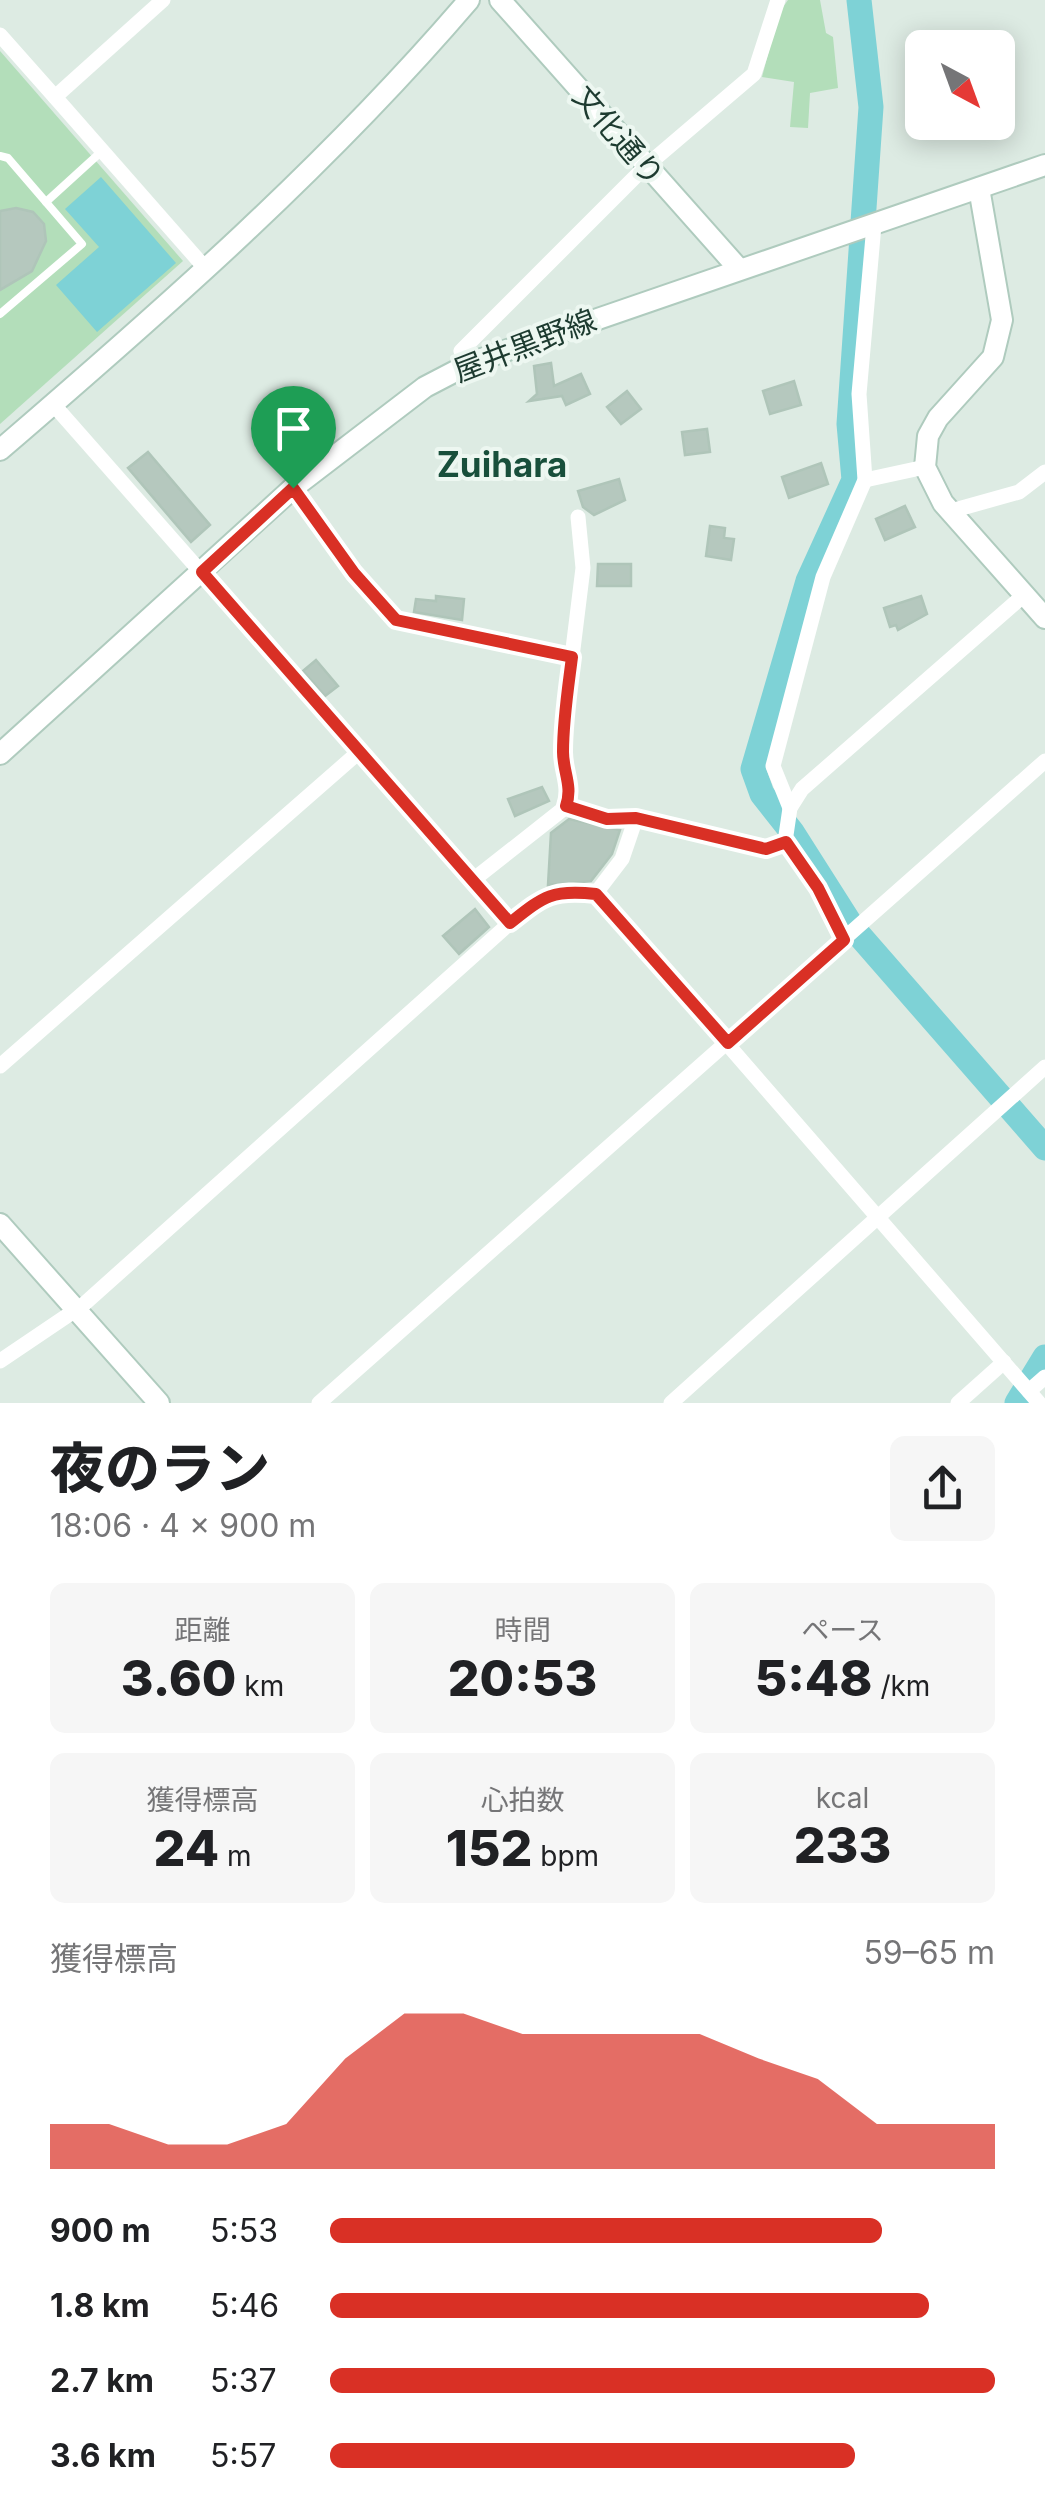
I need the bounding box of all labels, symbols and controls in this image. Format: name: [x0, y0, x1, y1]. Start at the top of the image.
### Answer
north arrow: [905, 30, 1015, 140]
map controls: [905, 30, 1015, 140]
street label: 文化通り: [566, 78, 672, 192]
street label: 屋井黒野線: [448, 301, 601, 389]
pin: [251, 386, 336, 489]
icon: arrive: [266, 401, 321, 456]
district label: Zuihara: [437, 443, 567, 485]
text: 夜のラン: [50, 1435, 270, 1501]
button: share: [890, 1436, 995, 1541]
text: 18:06 · 4 × 900 m: [50, 1506, 316, 1545]
text: 距離: [174, 1613, 231, 1647]
text: 時間: [494, 1613, 551, 1647]
text: ペース: [801, 1613, 884, 1647]
text: 3.60: [121, 1648, 236, 1708]
text: 20:53: [448, 1648, 597, 1708]
text: 5:48: [755, 1648, 873, 1708]
text: km: [236, 1669, 284, 1703]
text: /km: [873, 1669, 930, 1703]
text: kcal: [816, 1781, 869, 1815]
text: 獲得標高: [146, 1783, 259, 1817]
text: 心拍数: [480, 1783, 565, 1817]
text: 233: [794, 1815, 891, 1875]
text: 24: [154, 1818, 219, 1878]
text: 152: [446, 1818, 532, 1878]
text: m: [219, 1839, 251, 1873]
text: bpm: [532, 1839, 599, 1873]
text: 59–65 m: [863, 1933, 995, 1972]
text: 獲得標高: [50, 1939, 178, 1978]
text: 900 m: [50, 2211, 151, 2250]
text: 5:53: [210, 2211, 278, 2250]
text: 1.8 km: [50, 2286, 150, 2325]
text: 5:46: [210, 2286, 279, 2325]
text: 2.7 km: [50, 2361, 154, 2400]
text: 5:37: [210, 2361, 277, 2400]
text: 3.6 km: [50, 2436, 156, 2475]
text: 5:57: [210, 2436, 276, 2475]

